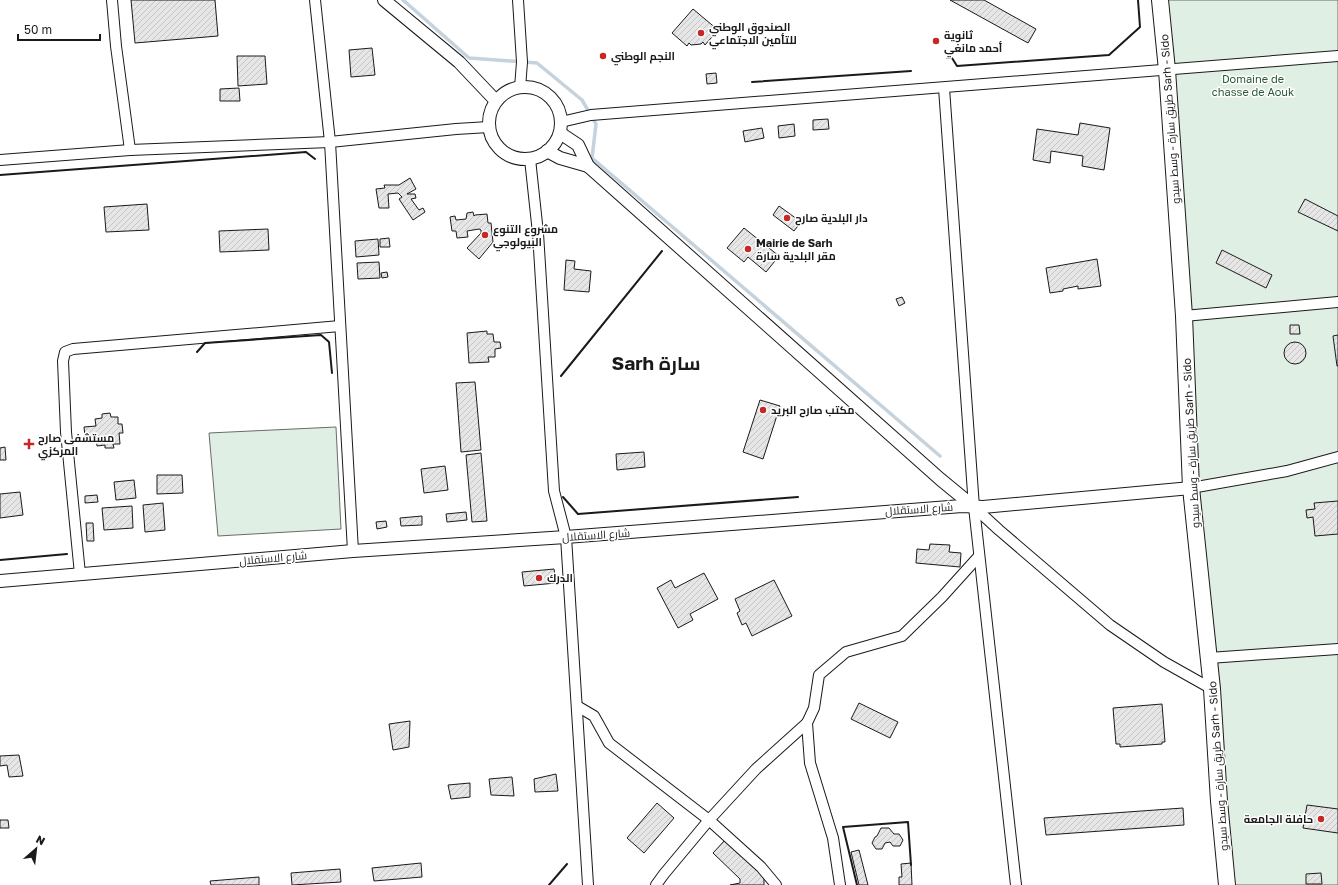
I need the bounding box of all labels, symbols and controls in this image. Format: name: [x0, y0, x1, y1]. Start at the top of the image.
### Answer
scale bar: [18, 16, 100, 42]
place label: الصندوق الوطني للتأمين الاجتماعي: [709, 20, 797, 50]
text: 50 m: [24, 22, 52, 37]
marker: الصندوق الوطني للتأمين الاجتماعي: [696, 28, 706, 38]
place label: ثانوية أحمد مانغي: [944, 28, 1003, 58]
street label: طريق سارة - وسط سيدو Sarh - Sido: [1157, 33, 1183, 204]
marker: ثانوية أحمد مانغي: [931, 36, 941, 46]
place label: النجم الوطني: [611, 49, 675, 66]
marker: النجم الوطني: [598, 51, 608, 61]
park label: Domaine de chasse de Aouk: [1212, 72, 1294, 98]
place label: دار البلدية صارح: [795, 211, 868, 226]
marker: دار البلدية صارح: [782, 213, 792, 223]
place label: مشروع التنوع البيولوجي: [493, 222, 558, 252]
marker: مشروع التنوع البيولوجي: [480, 230, 490, 240]
place label: Mairie de Sarh مقر البلدية سارة: [756, 236, 836, 263]
marker: Mairie de Sarh مقر البلدية سارة: [743, 244, 753, 254]
district label: Sarh سارة: [611, 351, 701, 375]
street label: طريق سارة - وسط سيدو Sarh - Sido: [1180, 357, 1202, 528]
place label: مكتب صارح البريد: [771, 403, 855, 418]
marker: مكتب صارح البريد: [758, 405, 768, 415]
place label: مستشفى صارح المركزي: [38, 431, 114, 461]
marker: مستشفى صارح المركزي: [23, 438, 35, 450]
street label: شارع الاستقلال: [885, 500, 954, 519]
street label: شارع الاستقلال: [562, 526, 631, 545]
street label: شارع الاستقلال: [238, 548, 308, 569]
place label: الدرك: [547, 571, 573, 585]
marker: الدرك: [534, 573, 544, 583]
street label: طريق سارة - وسط سيدو Sarh - Sido: [1205, 680, 1231, 851]
place label: حافلة الجامعة: [1244, 812, 1313, 826]
marker: حافلة الجامعة: [1316, 814, 1326, 824]
north arrow: [16, 829, 56, 869]
text: N: [34, 832, 48, 847]

